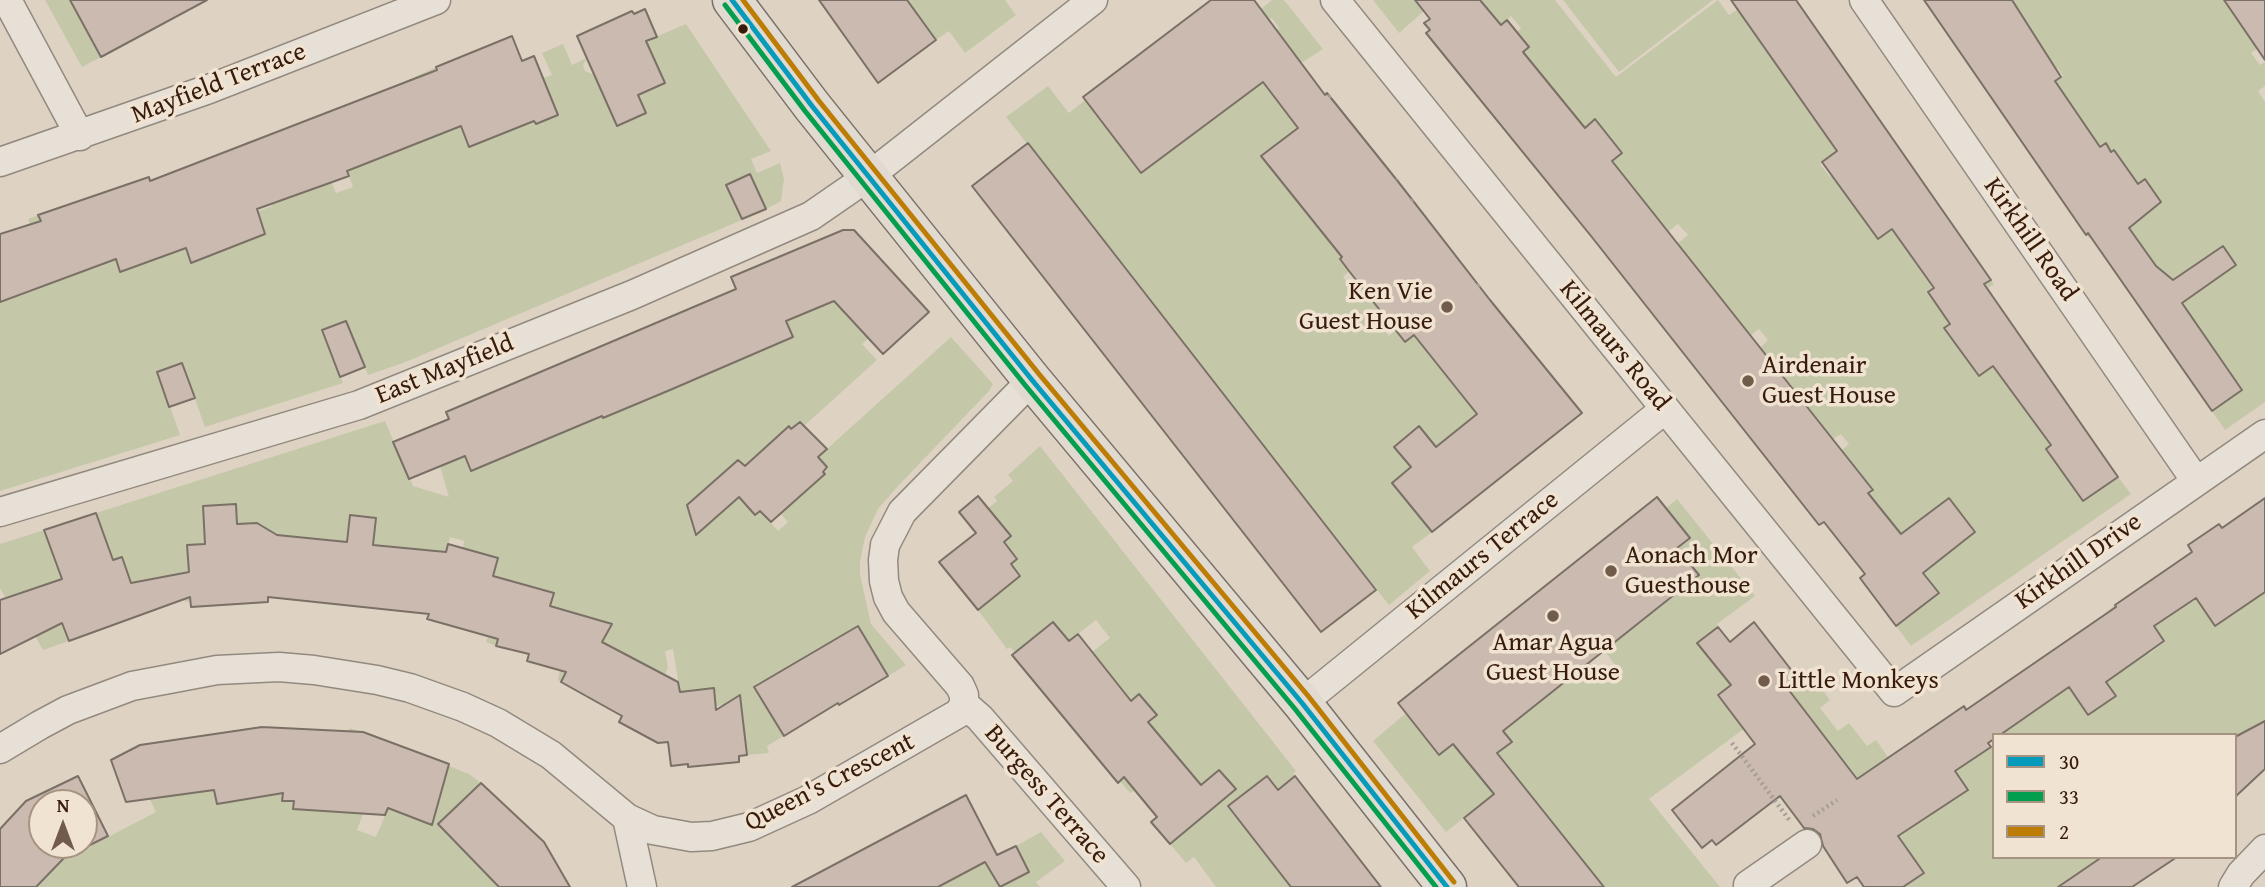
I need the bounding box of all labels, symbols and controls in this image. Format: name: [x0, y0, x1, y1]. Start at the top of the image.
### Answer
unlabelled marker: [736, 22, 750, 36]
street label: Mayfield Terrace: [127, 36, 311, 132]
street label: Kirkhill Road: [1976, 172, 2084, 308]
street label: Kilmaurs Road: [1552, 274, 1676, 418]
place label: Ken Vie Guest House: [1299, 276, 1433, 338]
marker: Ken Vie Guest House: [1439, 299, 1455, 315]
street label: East Mayfield: [371, 328, 519, 412]
place label: Airdenair Guest House: [1762, 350, 1896, 412]
marker: Airdenair Guest House: [1740, 373, 1756, 389]
street label: Kilmaurs Terrace: [1400, 485, 1566, 627]
street label: Kirkhill Drive: [2010, 507, 2148, 617]
place label: Aonach Mor Guesthouse: [1625, 540, 1758, 602]
marker: Aonach Mor Guesthouse: [1603, 563, 1619, 579]
marker: Amar Agua Guest House: [1545, 608, 1561, 624]
place label: Amar Agua Guest House: [1486, 627, 1620, 688]
place label: Little Monkeys: [1778, 665, 1939, 697]
marker: Little Monkeys: [1756, 673, 1772, 689]
street label: Burgess Terrace: [977, 719, 1115, 871]
street label: Queen's Crescent: [740, 727, 920, 839]
legend: [1992, 733, 2237, 859]
text: 30: [2059, 746, 2079, 777]
text: 33: [2059, 781, 2079, 812]
north arrow: [28, 789, 98, 859]
text: N: [57, 791, 69, 819]
text: 2: [2059, 816, 2069, 847]

